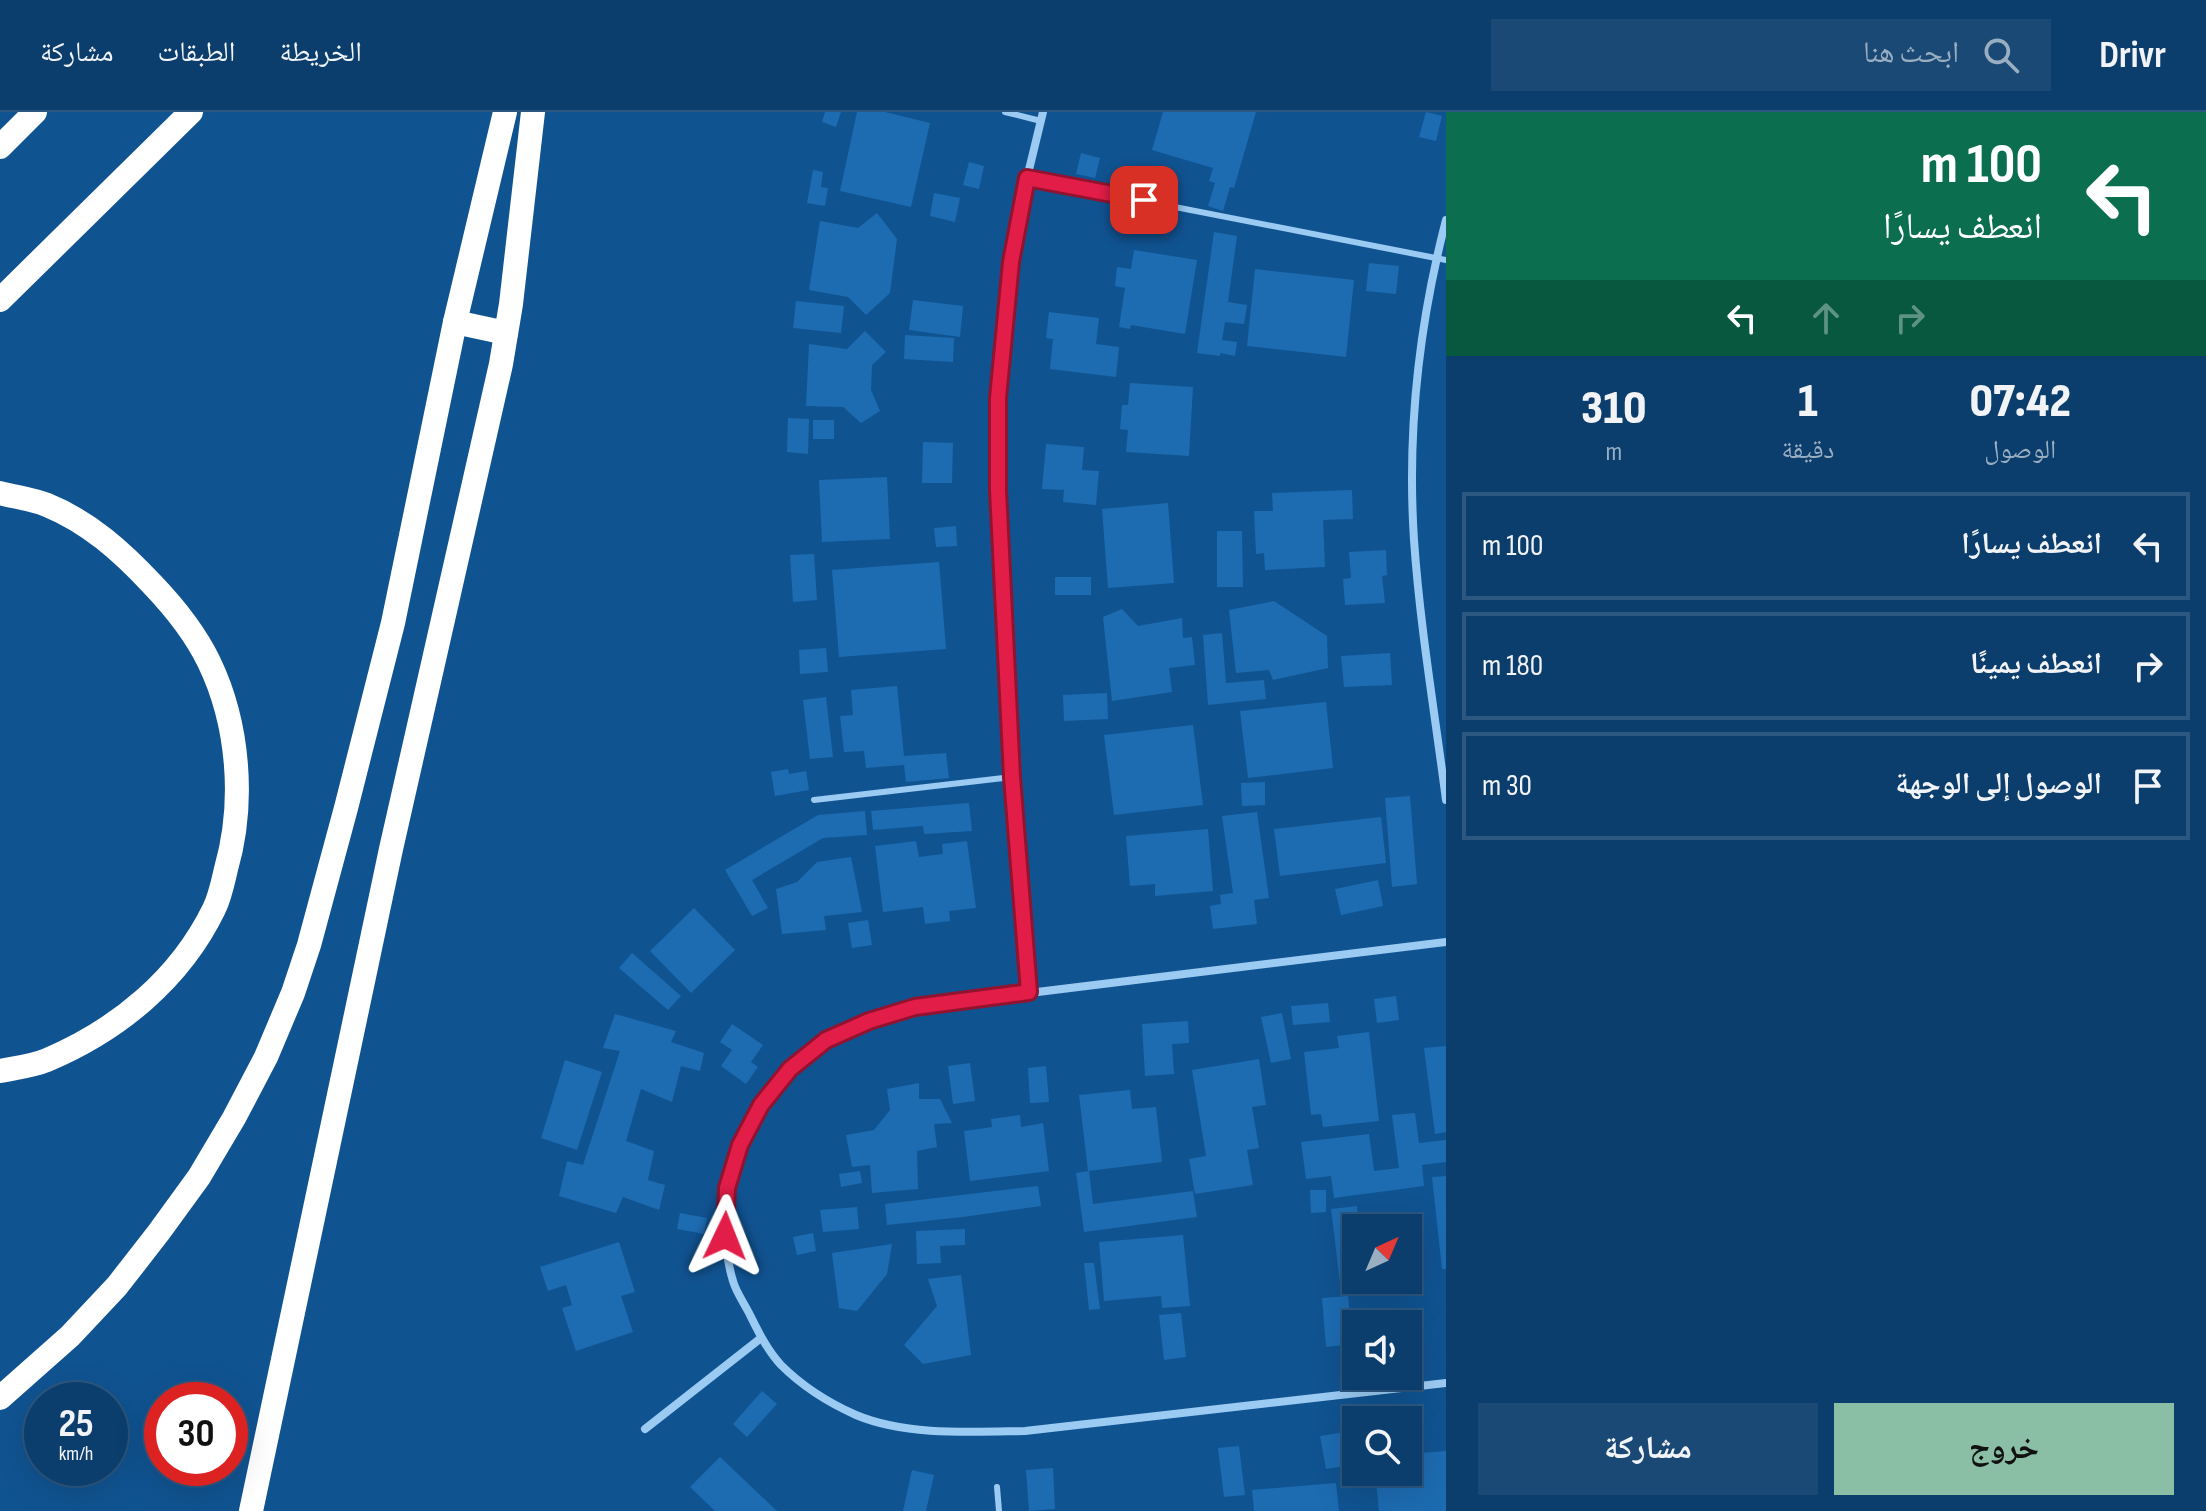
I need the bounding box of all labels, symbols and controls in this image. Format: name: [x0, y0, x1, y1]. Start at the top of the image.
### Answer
search box: [1491, 19, 2051, 91]
icon: search: [1979, 33, 2023, 77]
text: Drivr: [2099, 33, 2166, 78]
text: ابحث هنا: [1863, 35, 1959, 71]
text: مشاركة: [40, 36, 114, 69]
text: الطبقات: [158, 36, 235, 69]
text: الخريطة: [279, 36, 362, 69]
text: 100 m: [1921, 132, 2042, 199]
icon: left: [2070, 144, 2174, 248]
pin: [1110, 166, 1178, 234]
icon: arrive: [1122, 178, 1166, 222]
text: انعطف يسارًا: [1883, 206, 2042, 249]
icon: left: [1720, 296, 1764, 340]
icon: ahead: [1804, 296, 1848, 340]
icon: right: [1888, 296, 1932, 340]
text: 1: [1798, 373, 1818, 430]
text: 07:42: [1969, 373, 2071, 430]
text: 310: [1581, 380, 1646, 437]
text: دقيقة: [1782, 435, 1834, 466]
text: الوصول: [1984, 435, 2056, 466]
text: m: [1605, 437, 1622, 468]
icon: left: [2126, 524, 2170, 568]
text: انعطف يسارًا: [1961, 526, 2102, 562]
text: 100 m: [1482, 528, 1543, 564]
icon: right: [2126, 644, 2170, 688]
text: انعطف يمينًا: [1970, 646, 2102, 682]
text: 180 m: [1482, 648, 1543, 684]
icon: arrive: [2126, 764, 2170, 808]
text: الوصول إلى الوجهة: [1895, 766, 2102, 802]
text: 30 m: [1482, 768, 1532, 804]
position arrow: [683, 1194, 767, 1278]
north arrow: [1342, 1214, 1422, 1294]
map controls: [1342, 1214, 1422, 1486]
button: sound: [1342, 1310, 1422, 1390]
speed limit sign: 30: [144, 1382, 248, 1486]
text: 25: [58, 1400, 94, 1448]
button: مشاركة: [1478, 1403, 1818, 1495]
button: خروج: [1834, 1403, 2174, 1495]
button: search: [1342, 1406, 1422, 1486]
text: km/h: [59, 1442, 93, 1466]

